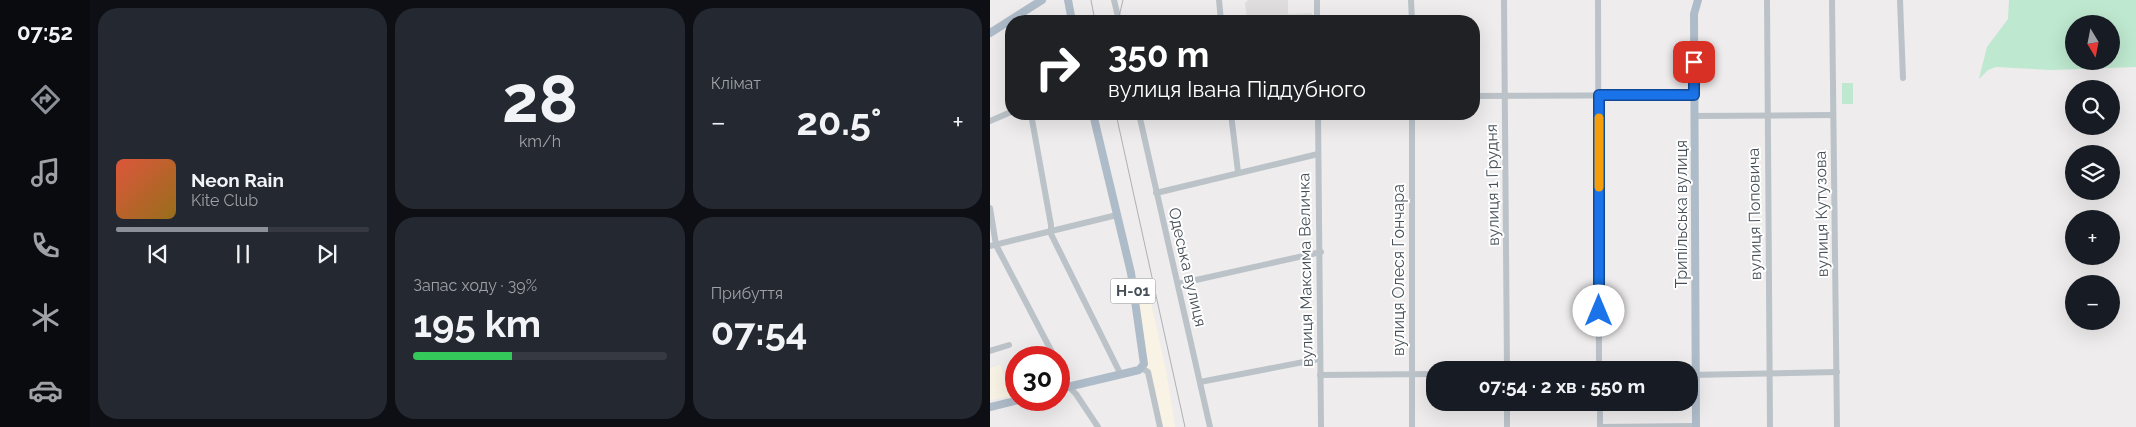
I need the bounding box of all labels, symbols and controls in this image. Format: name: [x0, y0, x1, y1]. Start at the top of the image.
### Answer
north arrow: [2065, 15, 2120, 70]
map controls: [2065, 15, 2120, 330]
text: 07:52: [17, 19, 73, 45]
text: 350 m: [1108, 34, 1209, 75]
icon: right: [1025, 35, 1090, 100]
pin: [1673, 41, 1715, 83]
icon: arrive: [1680, 48, 1708, 76]
text: 28: [502, 61, 578, 137]
text: Клімат: [711, 74, 761, 93]
text: вулиця Івана Піддубного: [1108, 76, 1366, 102]
button: search: [2065, 80, 2120, 135]
icon: directions: [28, 82, 63, 117]
text: 20.5°: [796, 99, 882, 144]
text: −: [711, 106, 726, 139]
text: +: [952, 106, 964, 139]
street label: вулиця 1 Грудня: [1482, 124, 1503, 246]
text: km/h: [519, 132, 561, 151]
street label: Трипільська вулиця: [1672, 140, 1691, 288]
button: layers: [2065, 145, 2120, 200]
street label: вулиця Поповича: [1744, 148, 1765, 280]
street label: вулиця Кутузова: [1811, 151, 1832, 277]
icon: music: [28, 155, 63, 190]
text: Neon Rain: [191, 169, 284, 191]
street label: вулиця Максима Величка: [1294, 173, 1317, 367]
street label: вулиця Олеся Гончара: [1389, 184, 1408, 356]
text: Kite Club: [191, 191, 258, 210]
street label: Одеська вулиця: [1165, 206, 1210, 329]
button: +: [2065, 210, 2120, 265]
icon: phone: [28, 228, 63, 263]
icon: previous: [144, 240, 172, 268]
icon: pause: [229, 240, 257, 268]
icon: next: [313, 240, 341, 268]
button: −: [2065, 275, 2120, 330]
text: Запас ходу · 39%: [413, 276, 537, 295]
road number: Н-01: [1110, 278, 1156, 304]
text: Прибуття: [711, 284, 783, 303]
position arrow: [1572, 284, 1624, 336]
icon: climate: [28, 300, 63, 335]
text: 195 km: [413, 301, 541, 346]
text: 07:54: [711, 309, 807, 354]
speed limit sign: 30: [1005, 346, 1070, 411]
icon: car: [28, 373, 63, 408]
text: 07:54 · 2 хв · 550 m: [1479, 375, 1645, 397]

